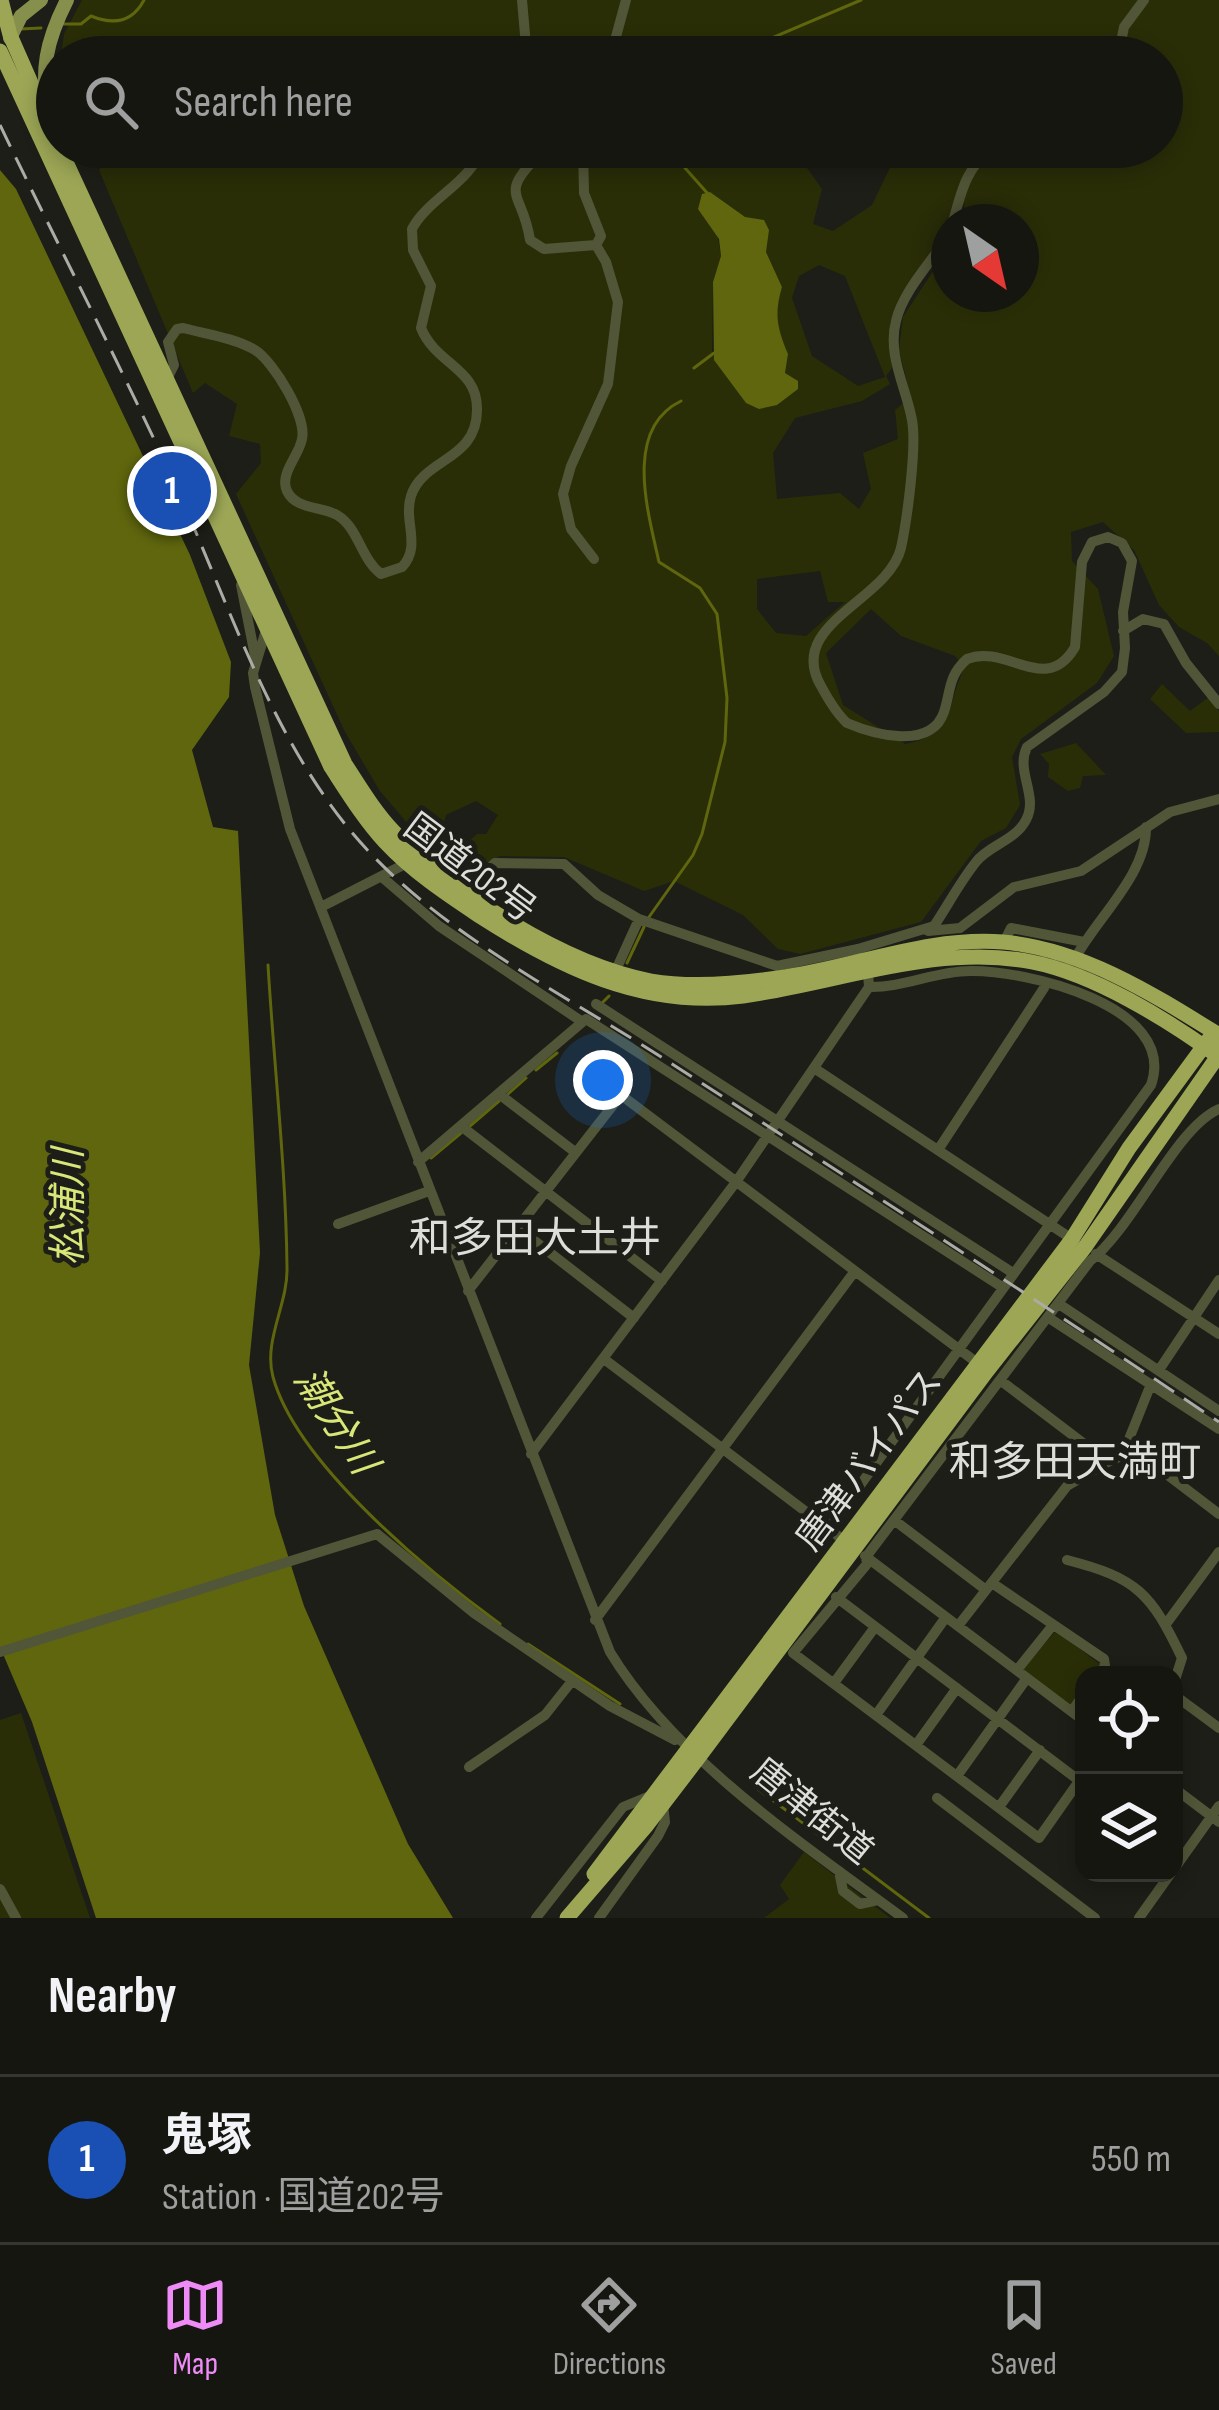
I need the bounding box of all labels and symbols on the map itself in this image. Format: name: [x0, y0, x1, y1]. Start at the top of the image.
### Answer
north arrow: [931, 204, 1039, 312]
pin: 1: [133, 446, 211, 536]
street label: 国道202号: [395, 806, 544, 932]
your location: [573, 1050, 633, 1110]
water label: 松浦川: [46, 1145, 93, 1266]
district label: 和多田大土井: [409, 1214, 661, 1265]
water label: 潮分川: [283, 1359, 389, 1487]
street label: 唐津バイパス: [788, 1362, 952, 1559]
district label: 和多田天満町: [949, 1438, 1201, 1489]
street label: 唐津街道: [742, 1750, 881, 1874]

